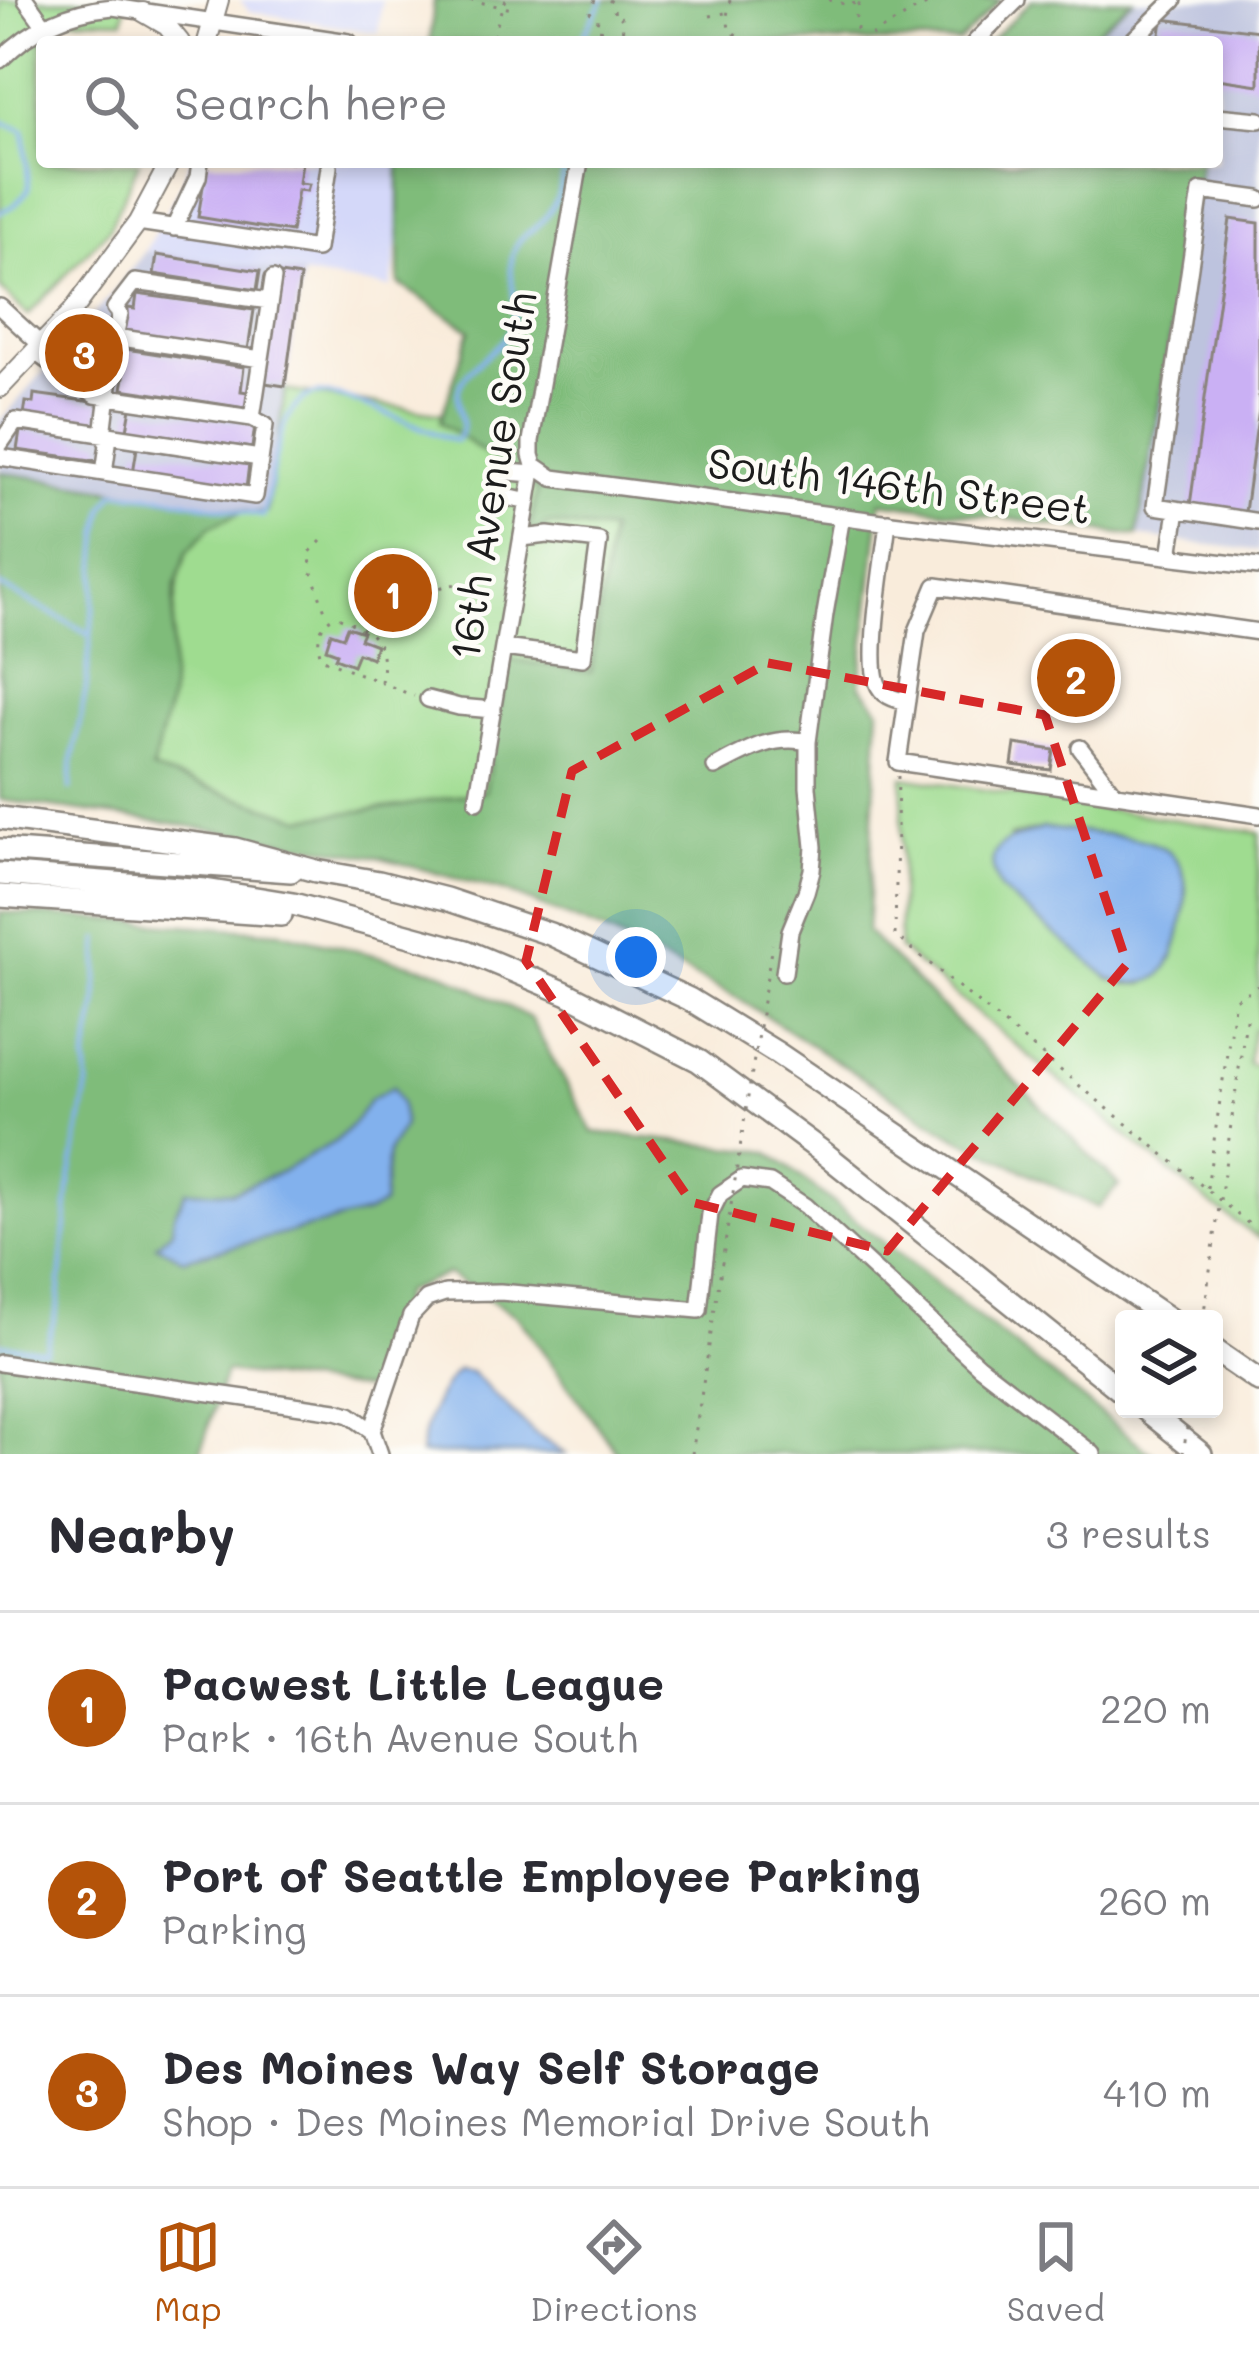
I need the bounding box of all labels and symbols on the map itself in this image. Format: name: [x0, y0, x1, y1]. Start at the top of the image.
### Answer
street label: 16th Avenue South: [435, 288, 548, 664]
pin: 3: [45, 308, 123, 398]
street label: South 146th Street: [705, 434, 1094, 535]
pin: 1: [354, 548, 432, 638]
pin: 2: [1037, 633, 1115, 723]
your location: [606, 927, 666, 987]

